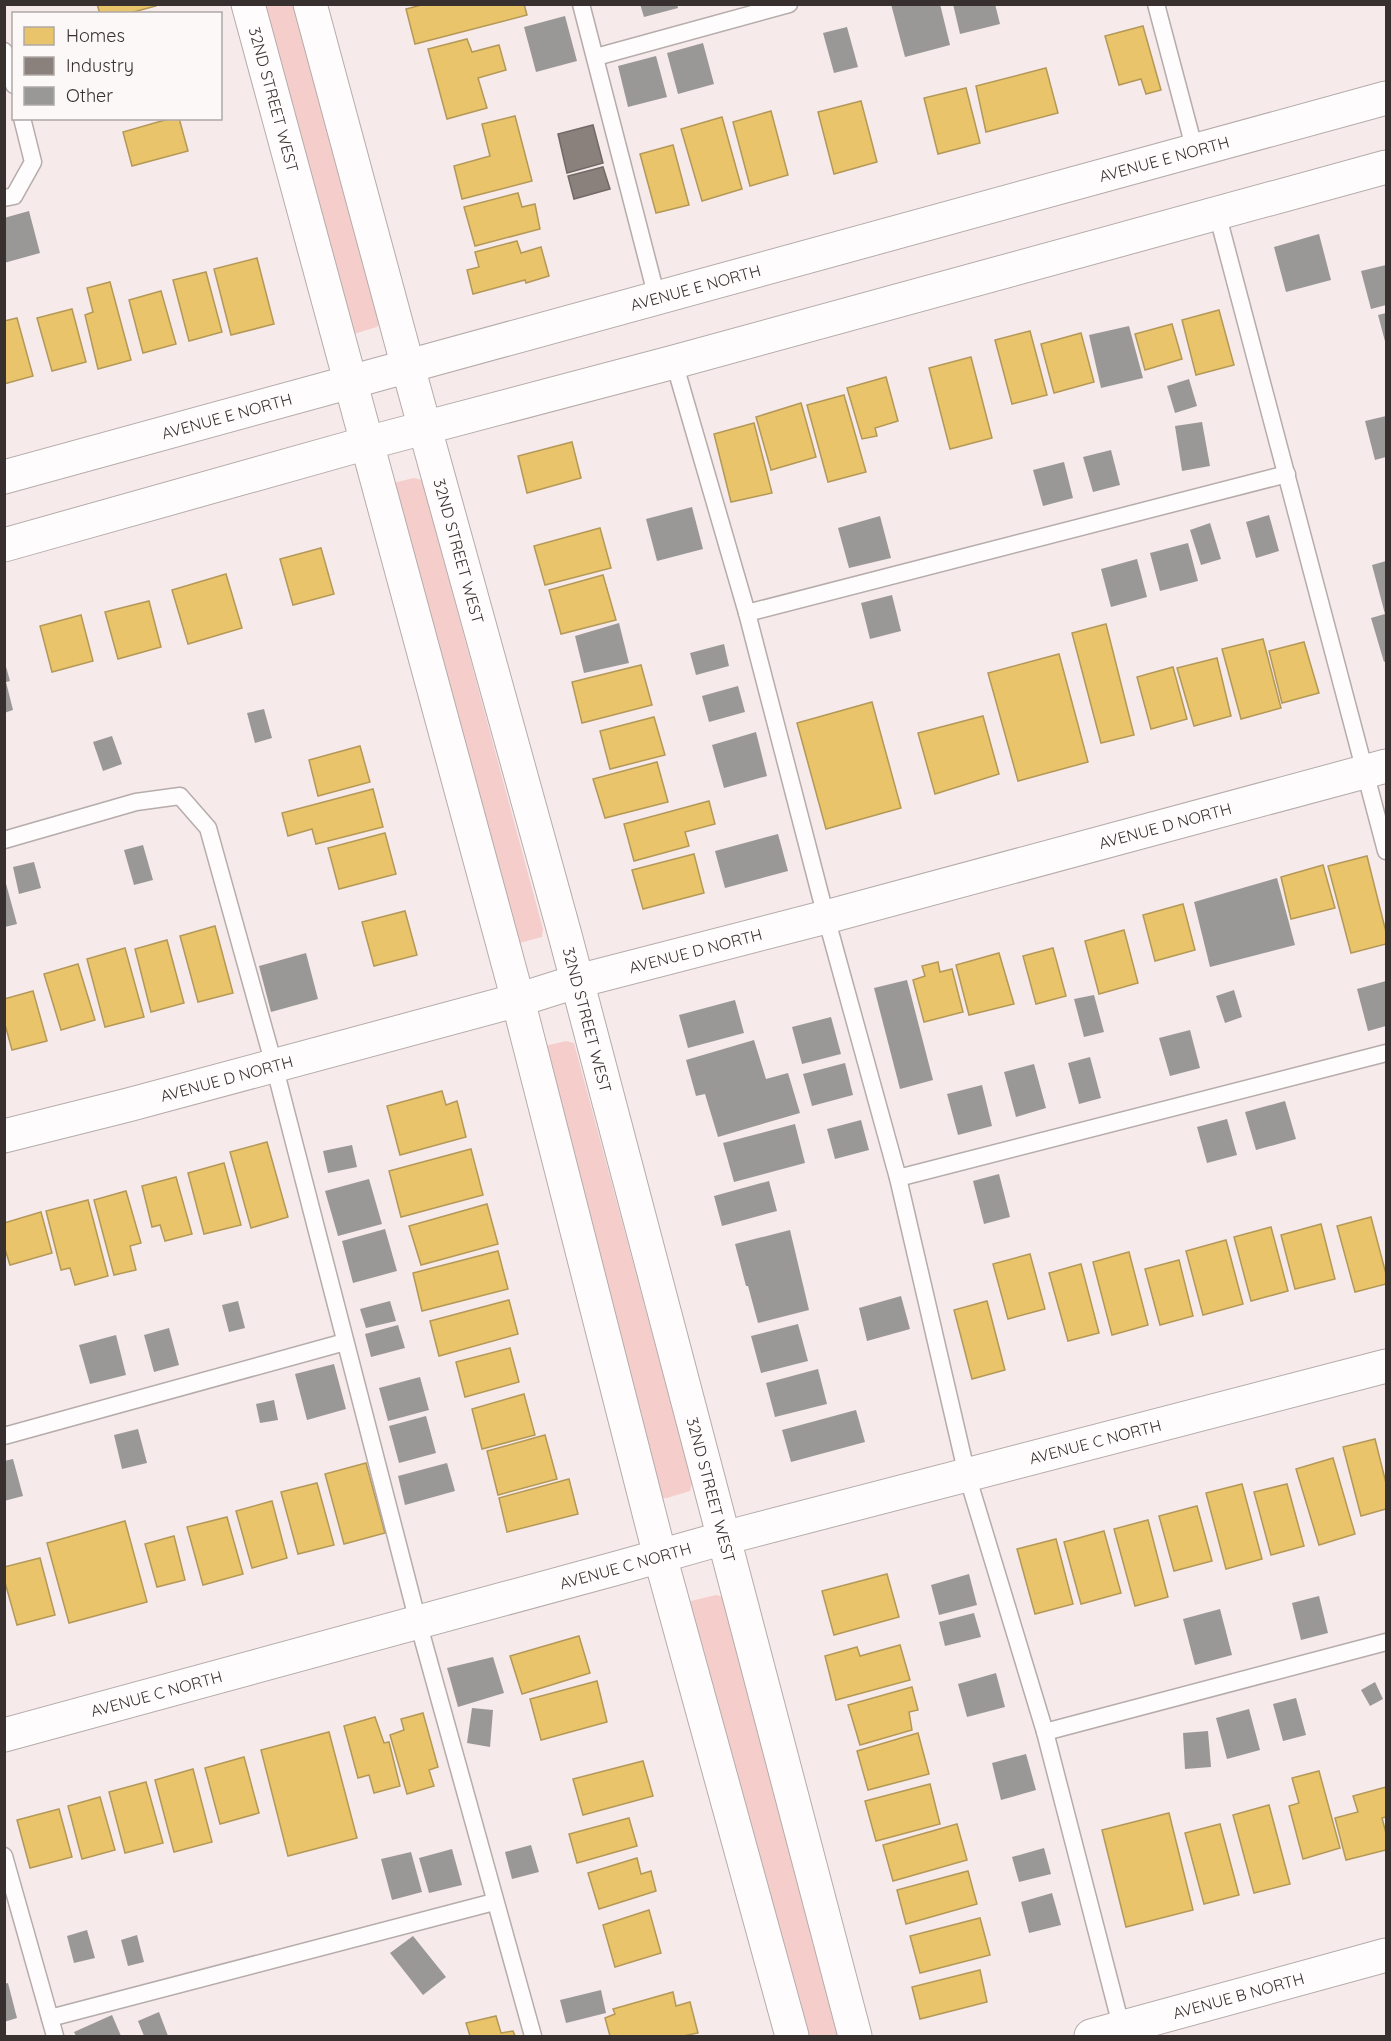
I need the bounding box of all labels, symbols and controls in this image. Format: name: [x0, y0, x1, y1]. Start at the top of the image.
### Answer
legend: [12, 12, 222, 120]
text: Homes: [66, 24, 125, 47]
street label: 32ND STREET WEST: [245, 25, 303, 175]
text: Industry: [66, 54, 134, 77]
text: Other: [66, 84, 113, 107]
street label: AVENUE E NORTH: [1097, 131, 1232, 186]
street label: AVENUE E NORTH: [628, 260, 763, 315]
street label: AVENUE E NORTH: [159, 389, 294, 443]
street label: 32ND STREET WEST: [429, 476, 489, 626]
street label: AVENUE D NORTH: [1097, 798, 1234, 853]
street label: AVENUE D NORTH: [627, 924, 764, 977]
street label: 32ND STREET WEST: [559, 945, 616, 1095]
street label: AVENUE D NORTH: [158, 1051, 295, 1106]
street label: 32ND STREET WEST: [682, 1415, 740, 1565]
street label: AVENUE C NORTH: [1027, 1415, 1163, 1468]
street label: AVENUE C NORTH: [557, 1538, 693, 1593]
street label: AVENUE C NORTH: [88, 1666, 224, 1721]
street label: AVENUE B NORTH: [1171, 1968, 1307, 2023]

